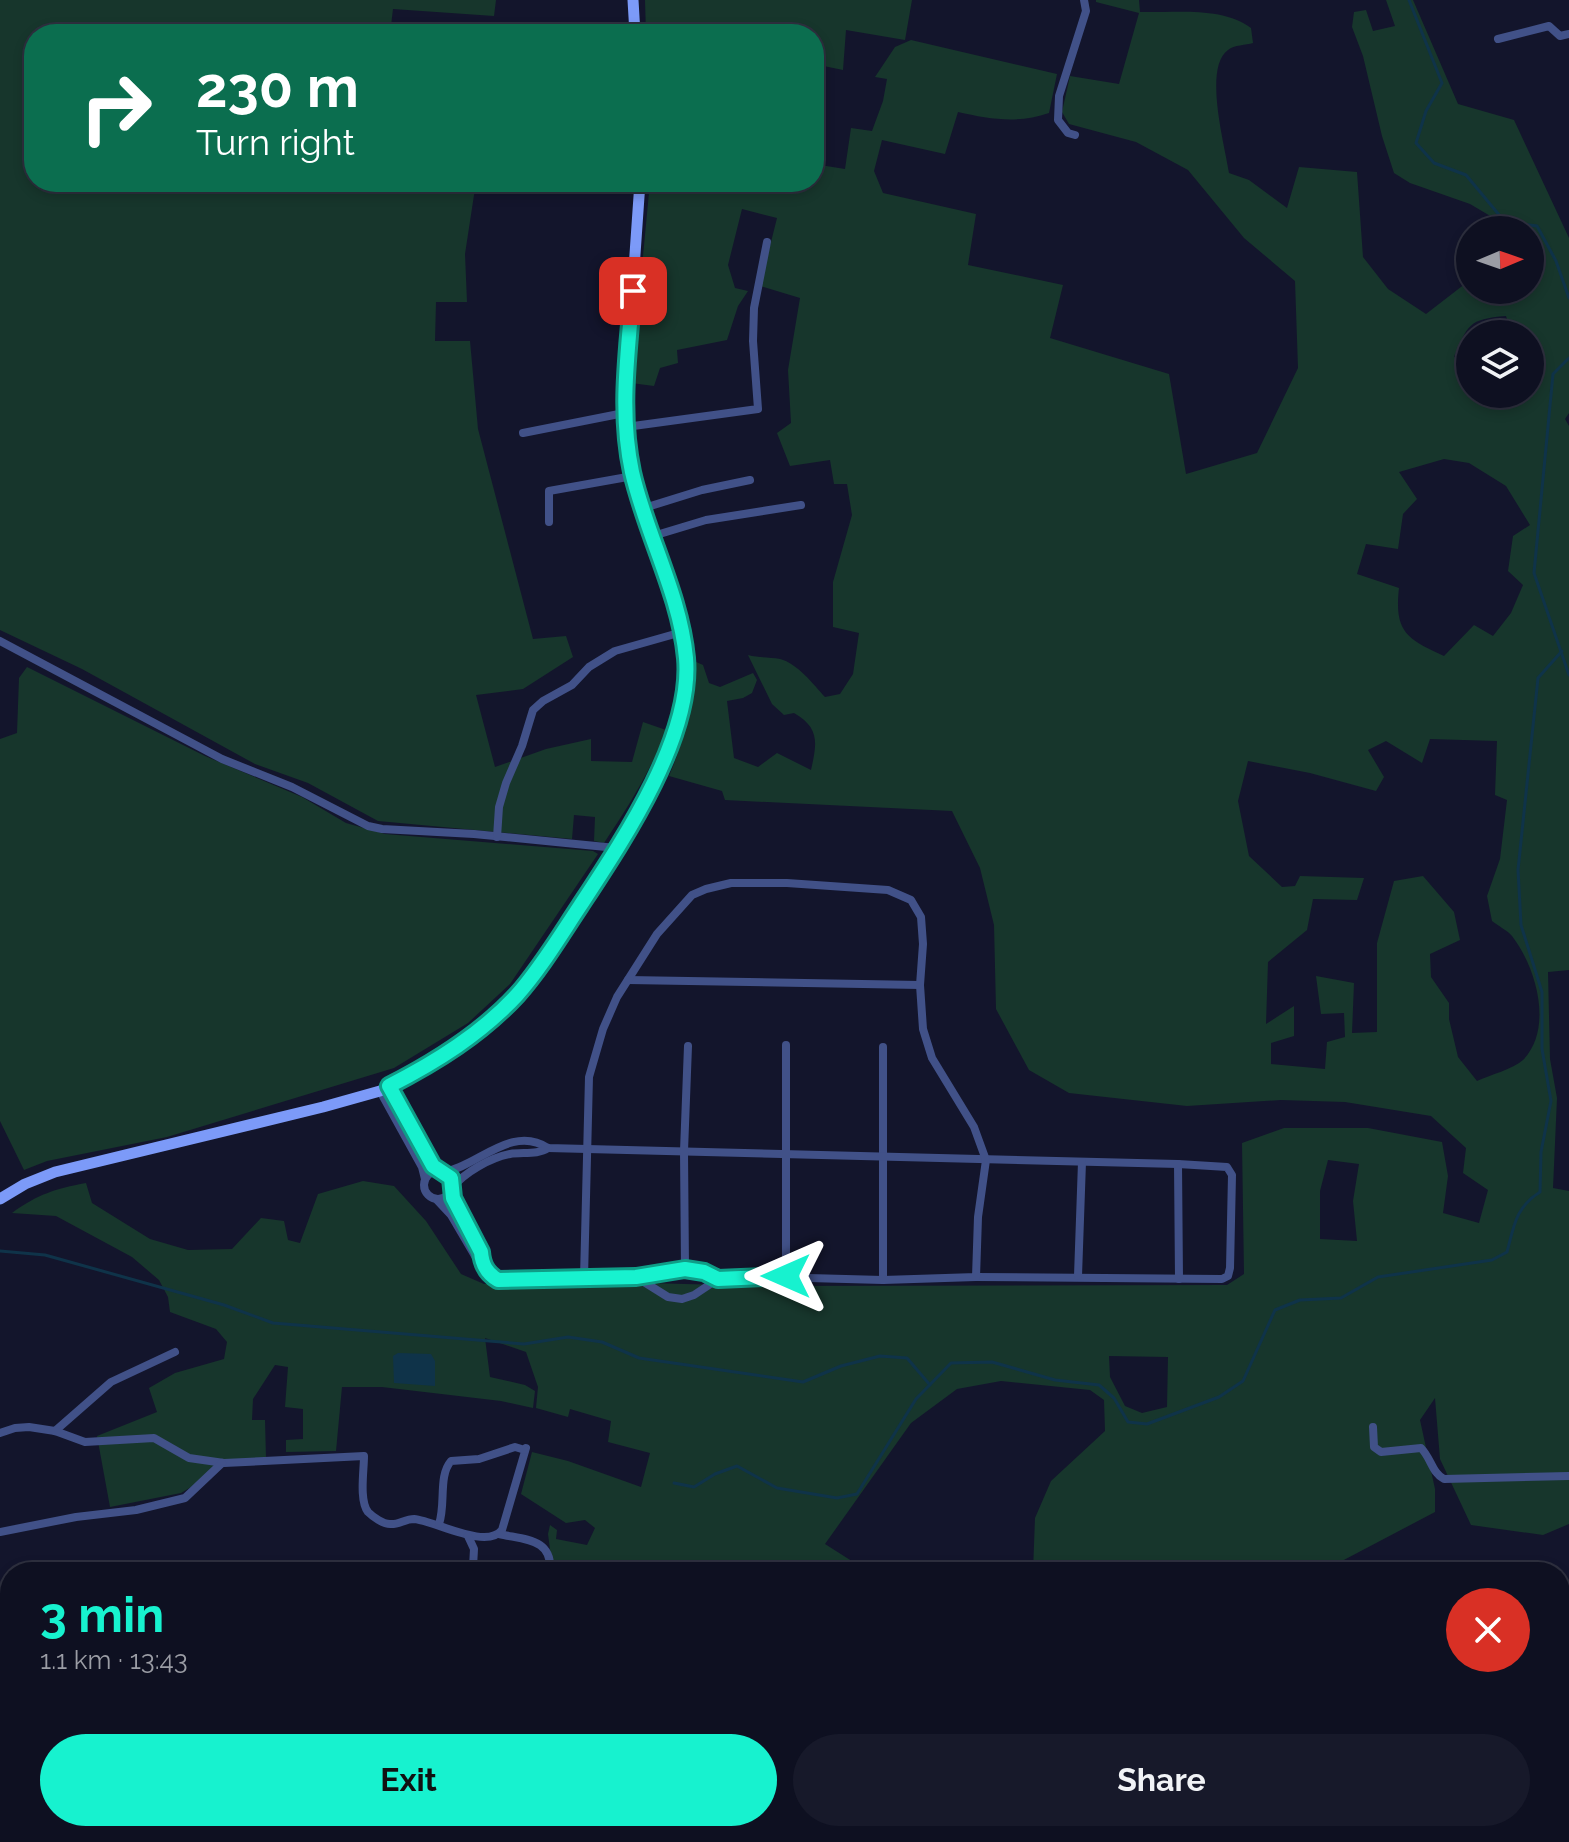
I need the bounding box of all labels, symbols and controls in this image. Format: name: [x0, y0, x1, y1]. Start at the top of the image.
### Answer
text: 230 m: [196, 54, 359, 120]
icon: right: [64, 56, 168, 160]
text: Turn right: [196, 121, 355, 163]
north arrow: [1456, 216, 1544, 304]
map controls: [1456, 216, 1544, 408]
pin: [599, 257, 667, 325]
icon: arrive: [611, 269, 655, 313]
button: layers: [1456, 320, 1544, 408]
position arrow: [744, 1234, 828, 1318]
text: 3 min: [40, 1587, 164, 1643]
button: close: [1446, 1588, 1530, 1672]
text: 1.1 km · 13:43: [40, 1645, 188, 1675]
button: Exit: [40, 1734, 777, 1826]
button: Share: [793, 1734, 1530, 1826]

